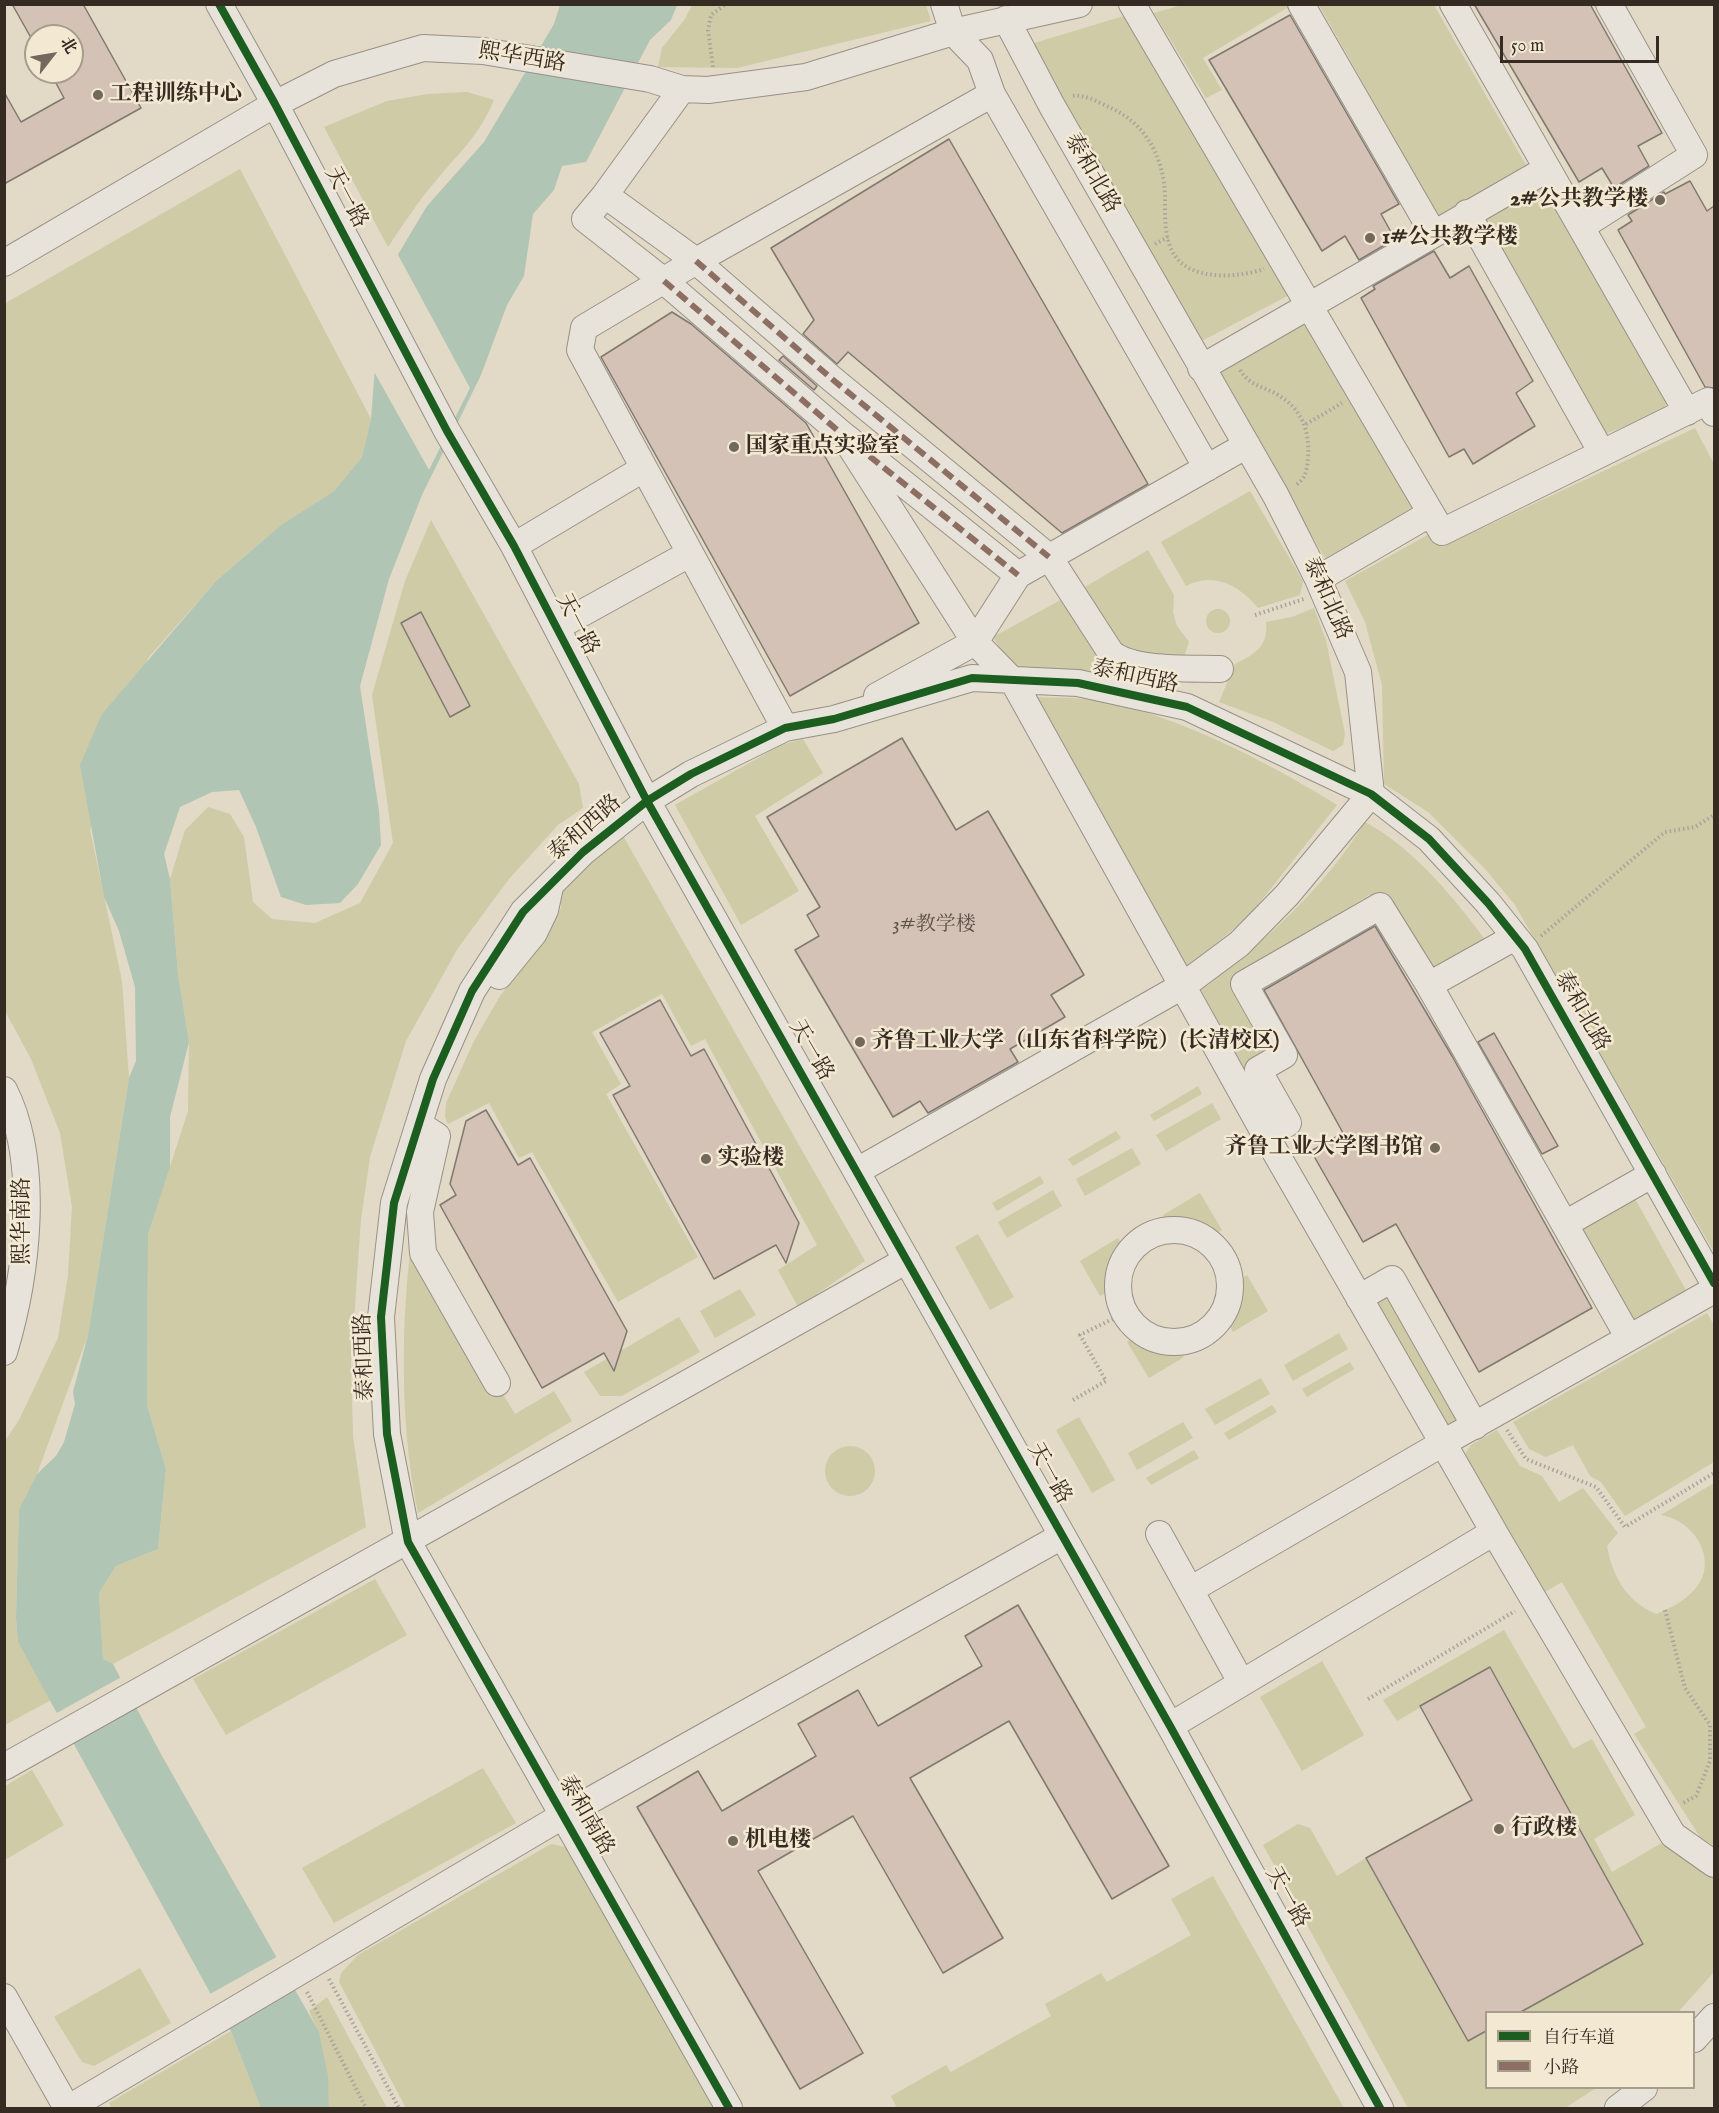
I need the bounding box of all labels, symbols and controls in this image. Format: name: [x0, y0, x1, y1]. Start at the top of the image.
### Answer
north arrow: [24, 24, 84, 84]
scale bar: [1503, 24, 1662, 62]
text: 北: [55, 34, 80, 58]
text: 50 m: [1511, 35, 1544, 58]
street label: 熙华西路: [476, 39, 568, 79]
place label: 工程训练中心: [110, 82, 242, 108]
marker: 工程训练中心: [91, 88, 105, 102]
street label: 泰和北路: [1058, 129, 1124, 219]
street label: 天一路: [318, 163, 372, 233]
place label: 2#公共教学楼: [1510, 187, 1648, 213]
marker: 2#公共教学楼: [1653, 193, 1667, 207]
place label: 1#公共教学楼: [1382, 225, 1518, 251]
marker: 1#公共教学楼: [1363, 231, 1377, 245]
place label: 国家重点实验室: [746, 434, 900, 460]
marker: 国家重点实验室: [727, 440, 741, 454]
street label: 泰和北路: [1296, 553, 1356, 645]
street label: 天一路: [549, 590, 603, 660]
street label: 泰和西路: [1089, 656, 1181, 700]
street label: 泰和西路: [544, 790, 628, 868]
house number: 3#教学楼: [892, 914, 976, 938]
street label: 泰和北路: [1548, 967, 1614, 1057]
street label: 天一路: [782, 1016, 838, 1086]
place label: 齐鲁工业大学（山东省科学院）(长清校区): [872, 1029, 1279, 1055]
marker: 齐鲁工业大学（山东省科学院）(长清校区): [853, 1035, 867, 1049]
place label: 齐鲁工业大学图书馆: [1225, 1135, 1423, 1161]
marker: 齐鲁工业大学图书馆: [1428, 1141, 1442, 1155]
place label: 实验楼: [718, 1146, 784, 1172]
marker: 实验楼: [699, 1152, 713, 1166]
street label: 熙华南路: [10, 1177, 36, 1265]
street label: 泰和西路: [351, 1313, 381, 1401]
street label: 天一路: [1020, 1439, 1076, 1509]
street label: 泰和南路: [552, 1771, 618, 1861]
place label: 行政楼: [1511, 1816, 1577, 1842]
marker: 行政楼: [1492, 1822, 1506, 1836]
place label: 机电楼: [745, 1828, 811, 1854]
marker: 机电楼: [726, 1834, 740, 1848]
street label: 天一路: [1258, 1863, 1314, 1933]
legend: [1485, 2011, 1695, 2089]
text: 自行车道: [1543, 2027, 1615, 2050]
text: 小路: [1543, 2057, 1579, 2080]

